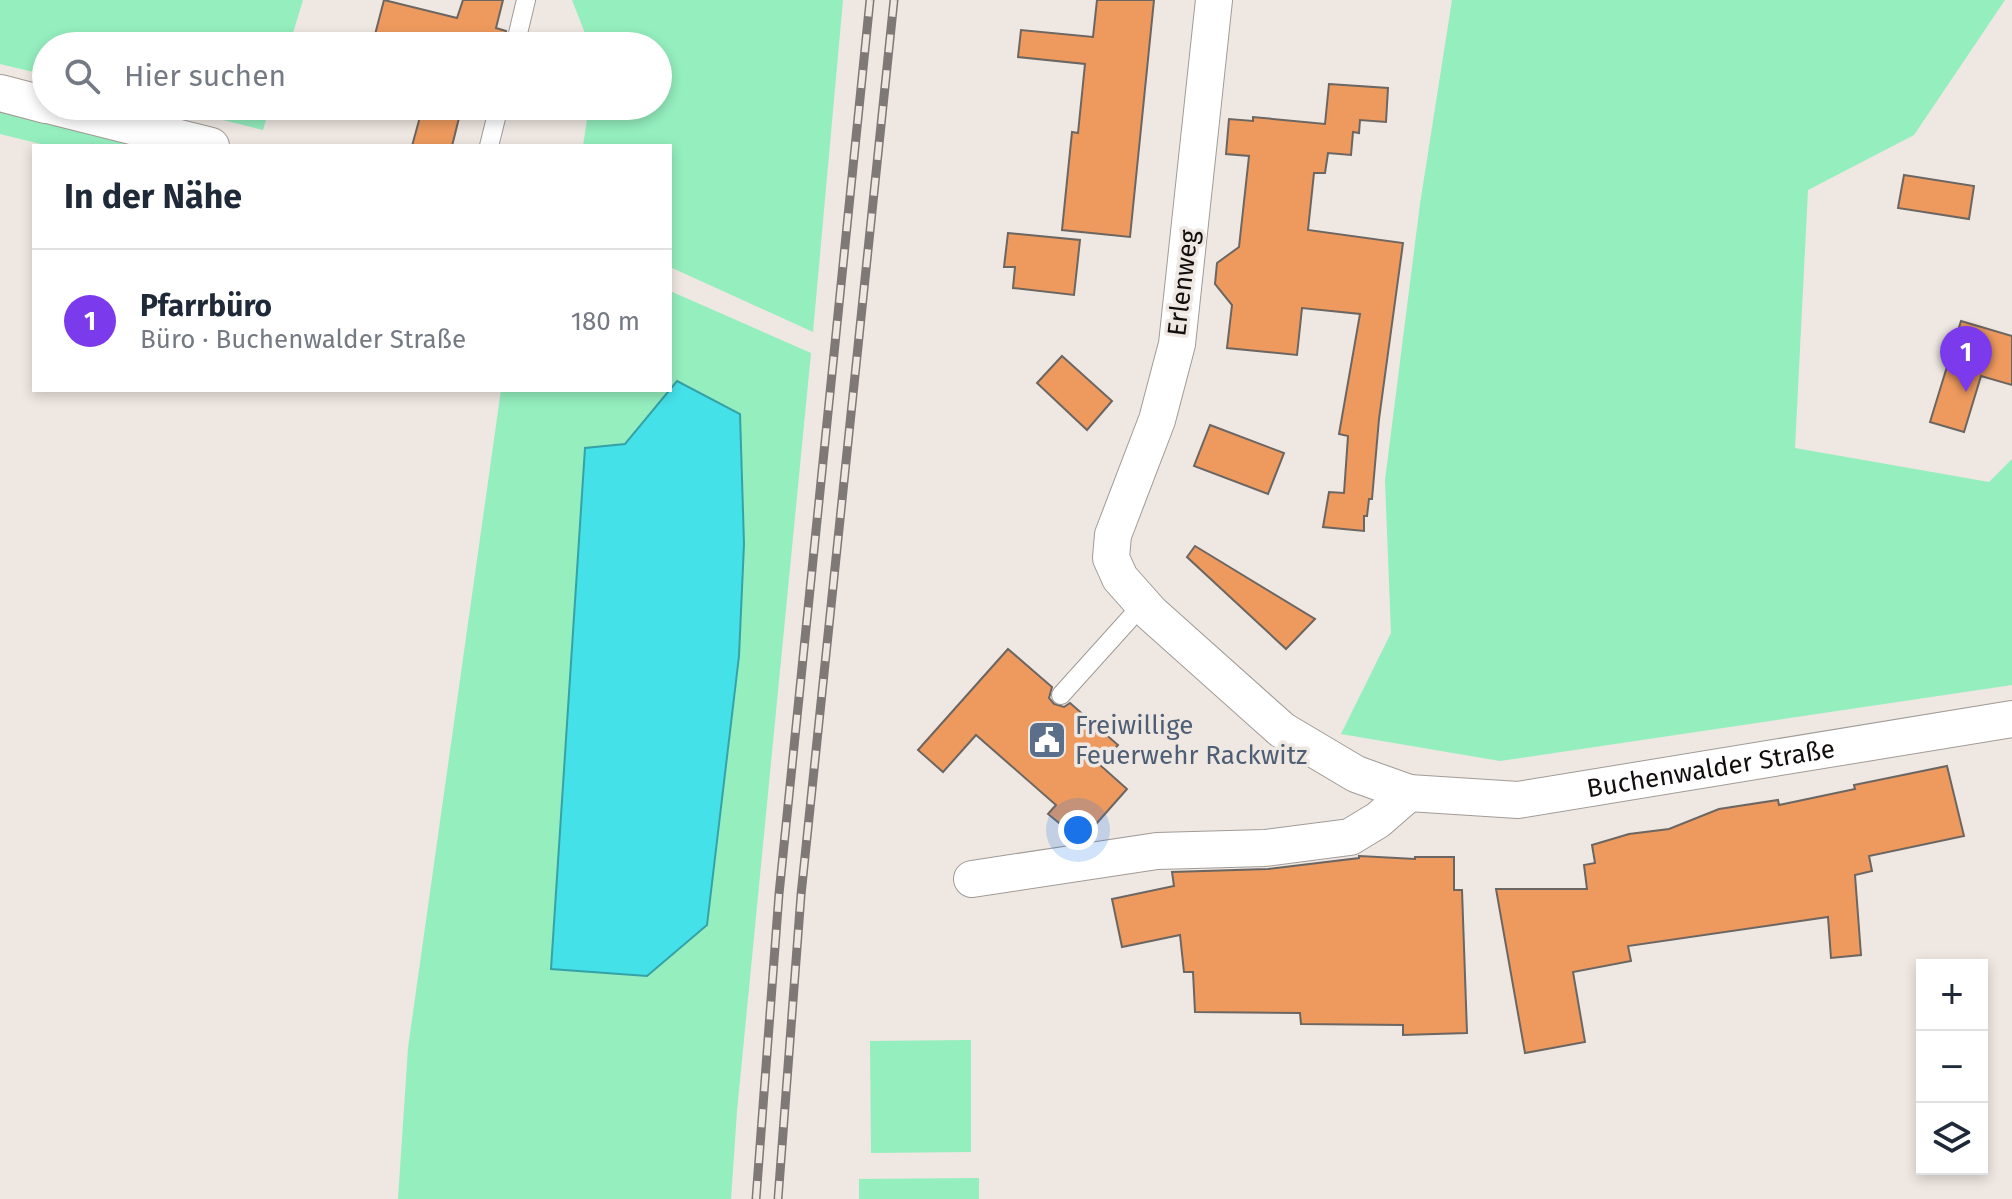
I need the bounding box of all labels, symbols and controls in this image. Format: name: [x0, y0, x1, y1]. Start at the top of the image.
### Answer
search box: [32, 32, 672, 120]
icon: search: [60, 54, 104, 98]
text: Hier suchen: [124, 58, 286, 94]
text: In der Nähe: [64, 176, 242, 217]
street label: Erlenweg: [1161, 228, 1205, 338]
text: Pfarrbüro: [140, 288, 272, 324]
text: 1: [84, 306, 96, 337]
text: 180 m: [571, 306, 640, 337]
text: Büro · Buchenwalder Straße: [140, 324, 466, 355]
pin: 1: [1940, 326, 1992, 392]
place label: Freiwillige Feuerwehr Rackwitz: [1075, 710, 1307, 771]
public building icon: Freiwillige Feuerwehr Rackwitz: [1026, 719, 1068, 761]
street label: Buchenwalder Straße: [1584, 733, 1837, 804]
your location: [1058, 810, 1098, 850]
map controls: [1916, 959, 1988, 1175]
button: +: [1916, 959, 1988, 1031]
button: −: [1916, 1031, 1988, 1103]
button: layers: [1916, 1103, 1988, 1175]

